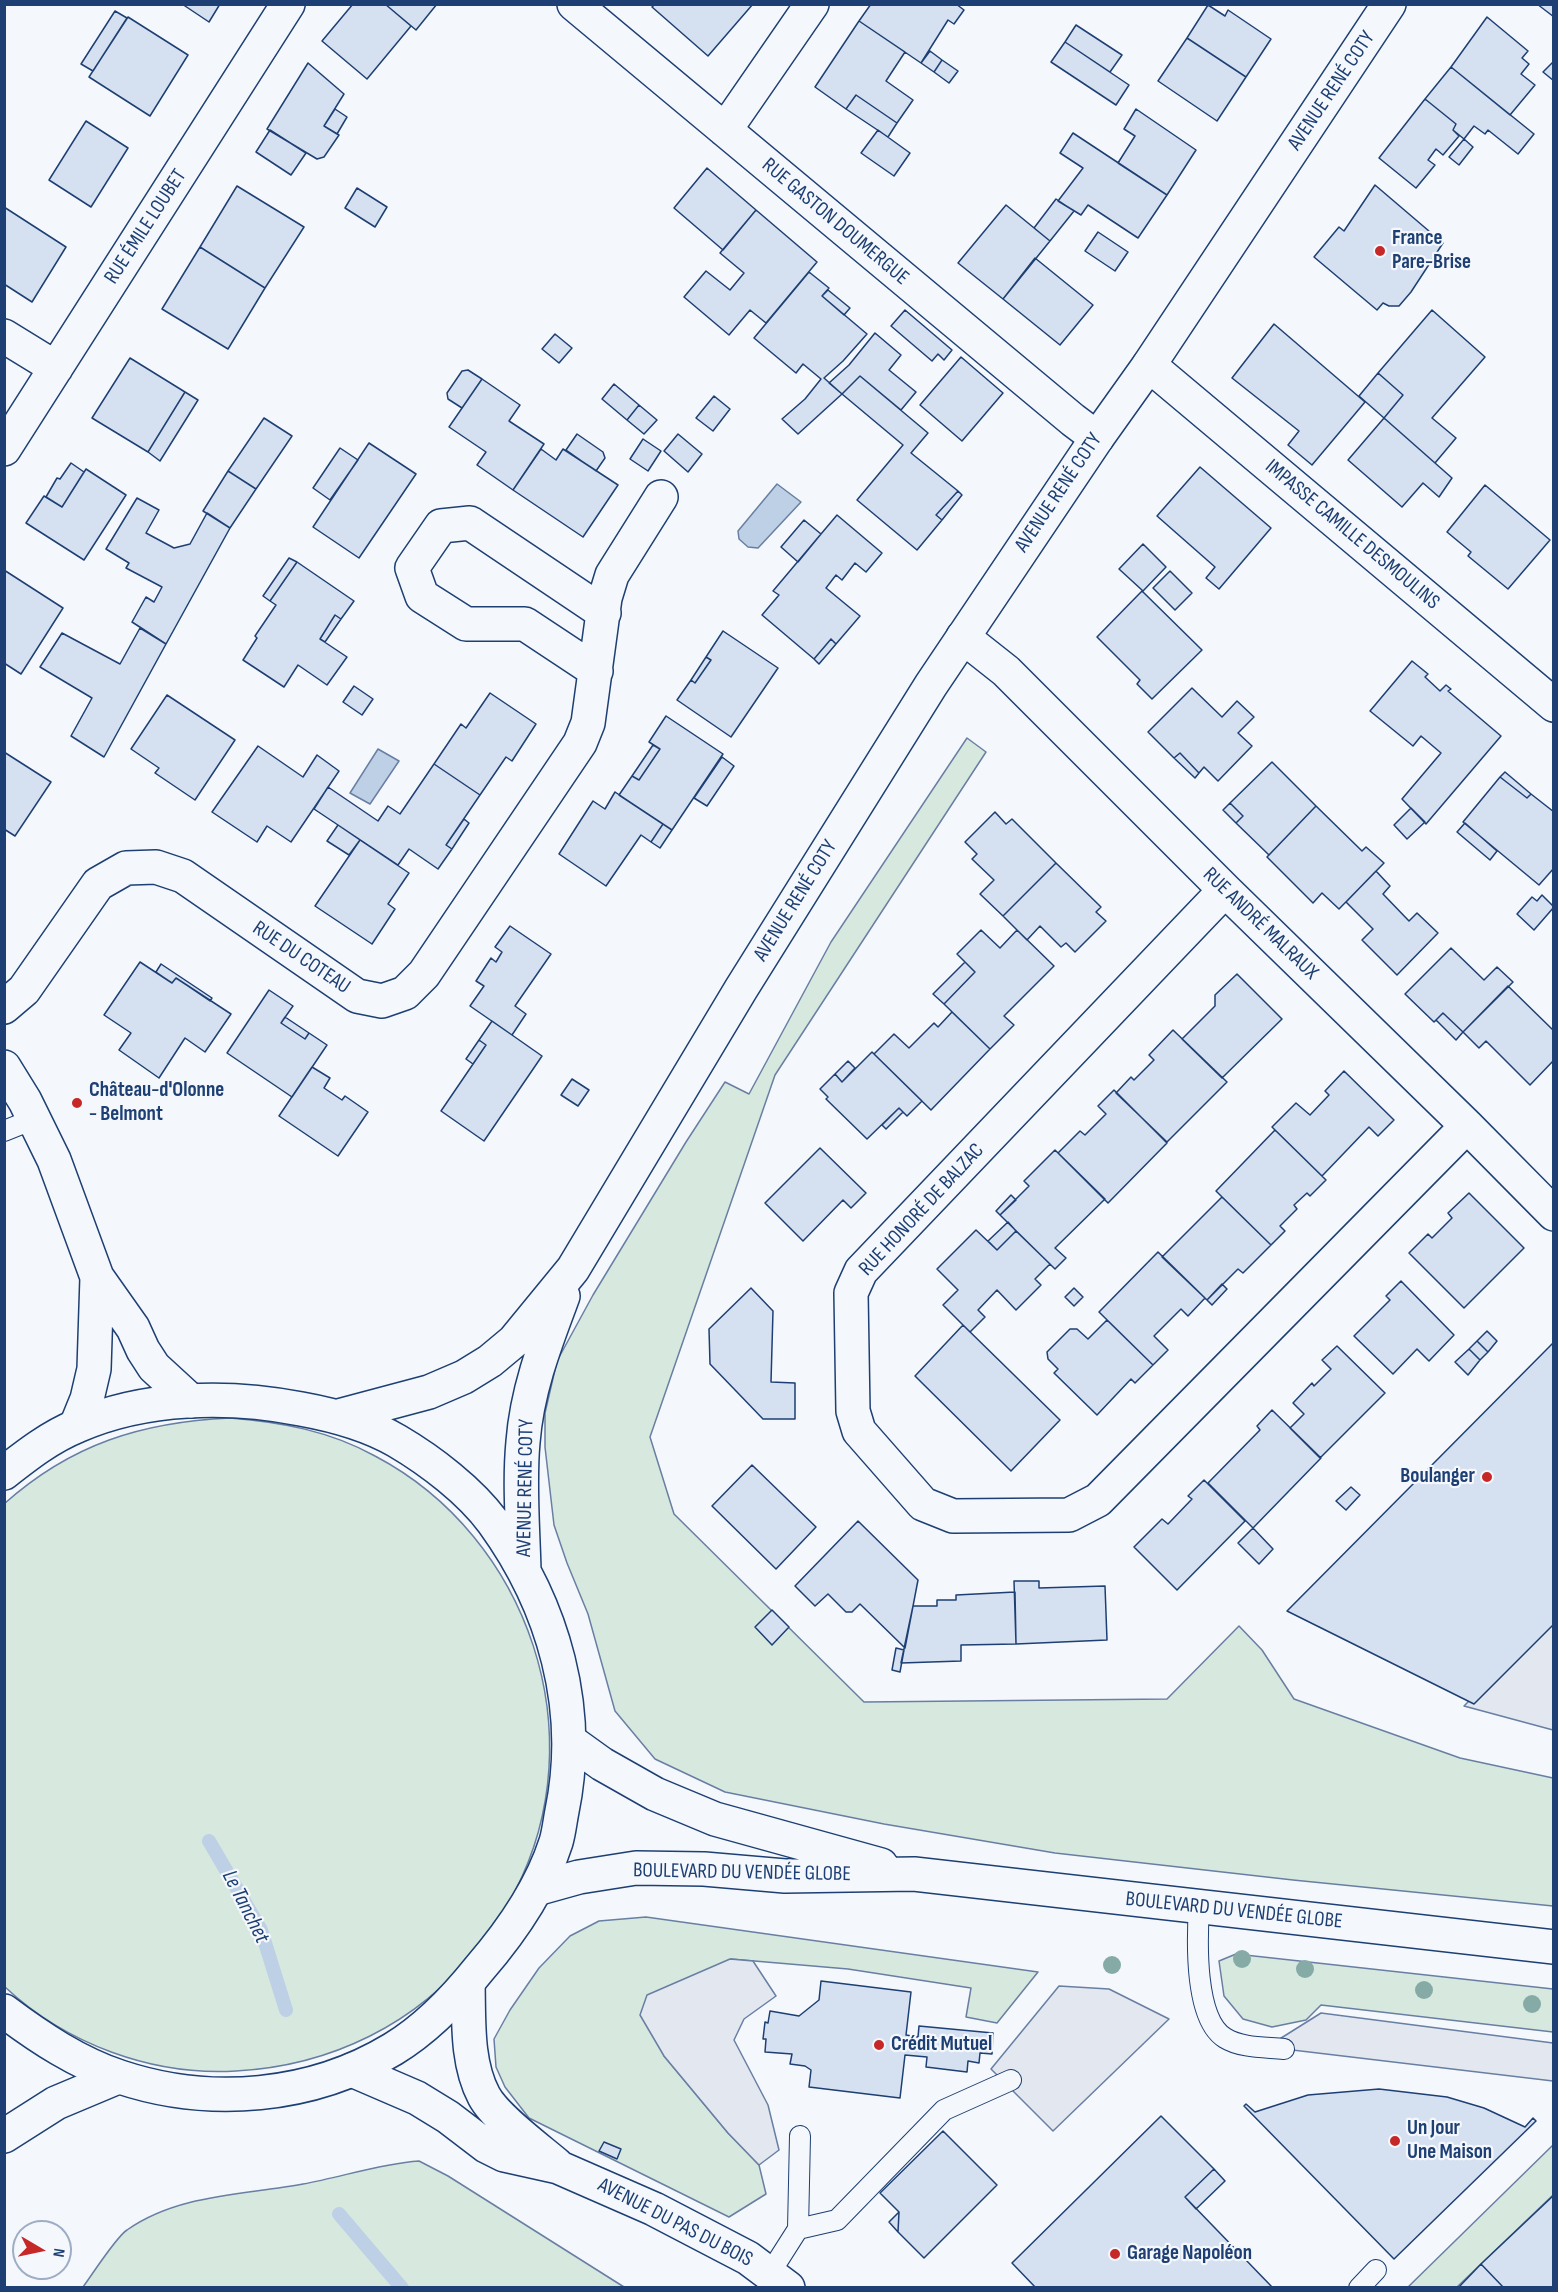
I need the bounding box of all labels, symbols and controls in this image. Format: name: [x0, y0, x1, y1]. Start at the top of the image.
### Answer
street label: AVENUE RENÉ COTY: [1283, 27, 1381, 155]
street label: RUE GASTON DOUMERGUE: [756, 153, 914, 291]
street label: RUE ÉMILE LOUBET: [100, 165, 192, 289]
place label: France Pare-Brise: [1392, 226, 1471, 276]
marker: France Pare-Brise: [1373, 244, 1387, 258]
street label: AVENUE RENÉ COTY: [1010, 429, 1108, 557]
street label: IMPASSE CAMILLE DESMOULINS: [1260, 455, 1444, 615]
street label: AVENUE RENÉ COTY: [749, 836, 843, 966]
street label: RUE ANDRÉ MALRAUX: [1197, 863, 1323, 985]
street label: RUE DU COTEAU: [247, 916, 355, 1000]
place label: Château-d'Olonne - Belmont: [89, 1078, 224, 1128]
marker: Château-d'Olonne - Belmont: [70, 1096, 84, 1110]
street label: RUE HONORÉ DE BALZAC: [854, 1139, 990, 1281]
street label: AVENUE RENÉ COTY: [512, 1419, 540, 1557]
place label: Boulanger: [1400, 1464, 1475, 1490]
marker: Boulanger: [1480, 1470, 1494, 1484]
street label: BOULEVARD DU VENDÉE GLOBE: [633, 1859, 851, 1887]
water label: Le Tanchet: [215, 1866, 275, 1948]
street label: BOULEVARD DU VENDÉE GLOBE: [1124, 1887, 1344, 1935]
place label: Crédit Mutuel: [891, 2032, 992, 2058]
marker: Crédit Mutuel: [872, 2038, 886, 2052]
place label: Un Jour Une Maison: [1407, 2116, 1492, 2166]
marker: Un Jour Une Maison: [1388, 2134, 1402, 2148]
street label: AVENUE DU PAS DU BOIS: [593, 2173, 757, 2273]
north arrow: [12, 2220, 72, 2280]
place label: Garage Napoléon: [1127, 2241, 1252, 2267]
text: N: [48, 2247, 68, 2258]
marker: Garage Napoléon: [1108, 2247, 1122, 2261]

